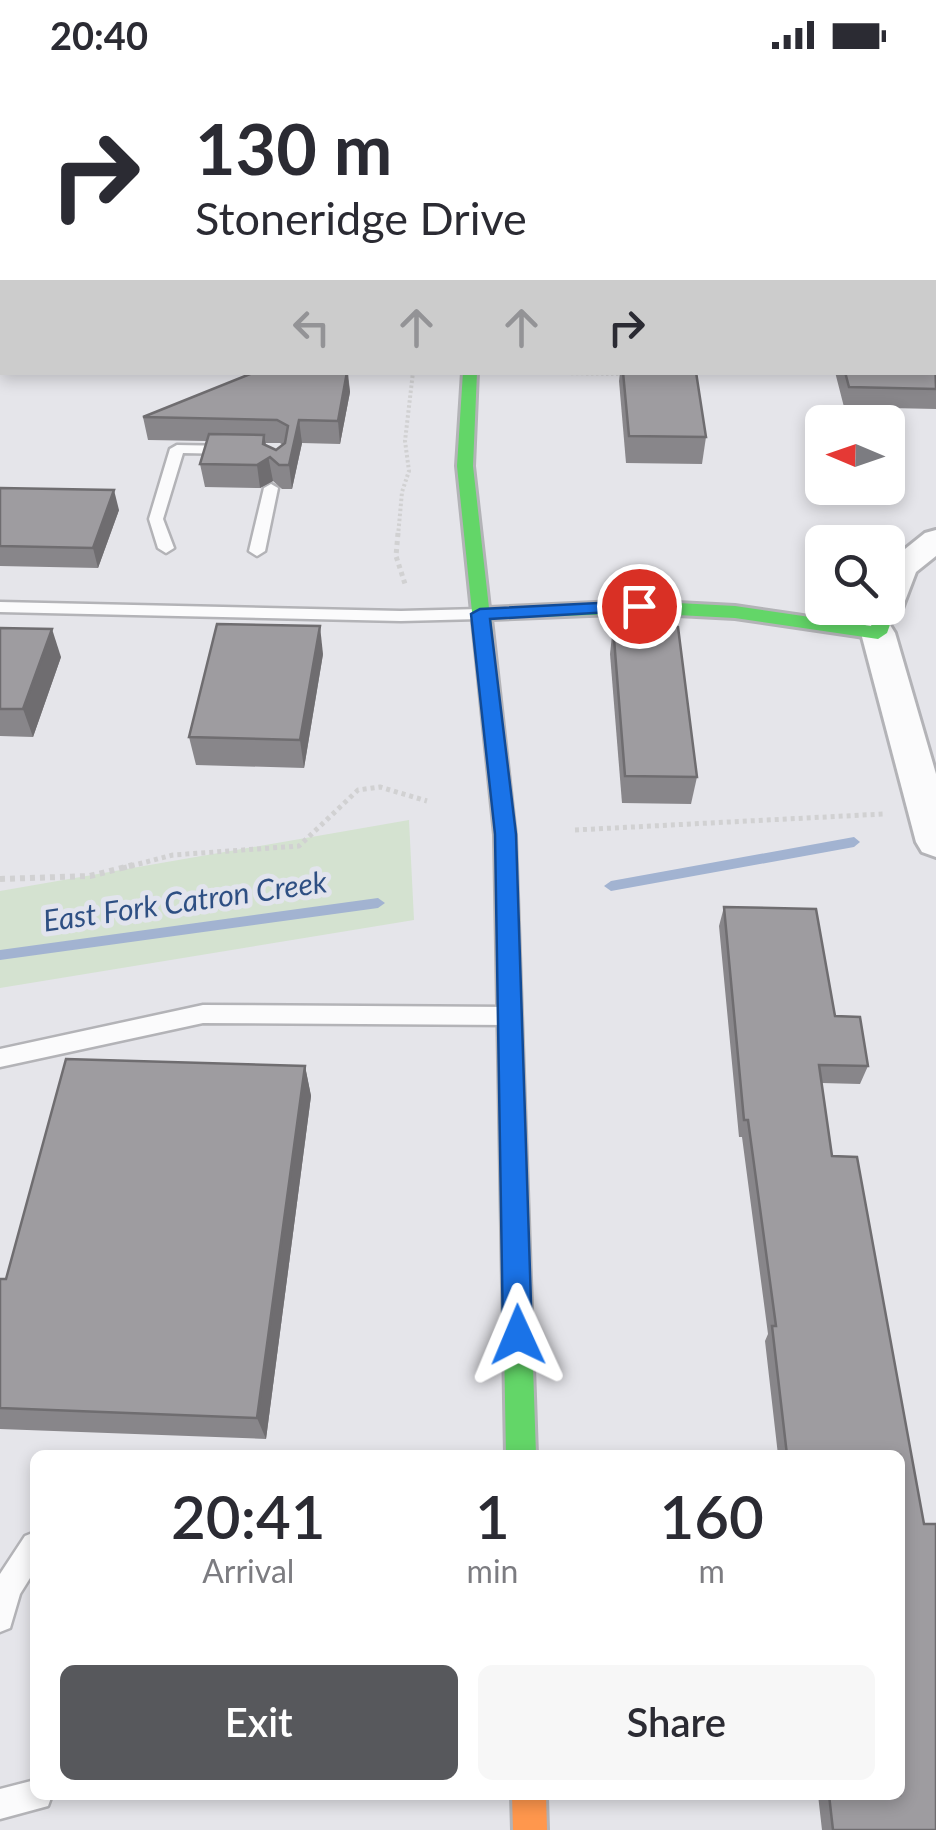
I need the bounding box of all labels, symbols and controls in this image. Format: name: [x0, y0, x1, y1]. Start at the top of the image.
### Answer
text: 20:40: [50, 12, 148, 58]
text: 130 m: [195, 106, 392, 190]
icon: right: [30, 110, 160, 240]
text: Stoneridge Drive: [195, 191, 527, 245]
icon: left: [284, 300, 339, 355]
icon: ahead: [389, 300, 444, 355]
icon: ahead: [494, 300, 549, 355]
icon: right: [599, 300, 654, 355]
north arrow: [805, 405, 905, 505]
map controls: [805, 405, 905, 625]
button: search: [805, 525, 905, 625]
pin: [597, 564, 682, 649]
icon: arrive: [612, 579, 667, 634]
water label: East Fork Catron Creek: [41, 862, 330, 938]
position arrow: [466, 1283, 570, 1387]
text: 20:41: [171, 1480, 326, 1552]
text: 1: [475, 1480, 510, 1552]
text: 160: [660, 1480, 764, 1552]
text: Arrival: [202, 1551, 294, 1590]
text: min: [467, 1551, 518, 1590]
text: m: [699, 1551, 725, 1590]
button: Exit: [60, 1665, 458, 1780]
button: Share: [478, 1665, 875, 1780]

